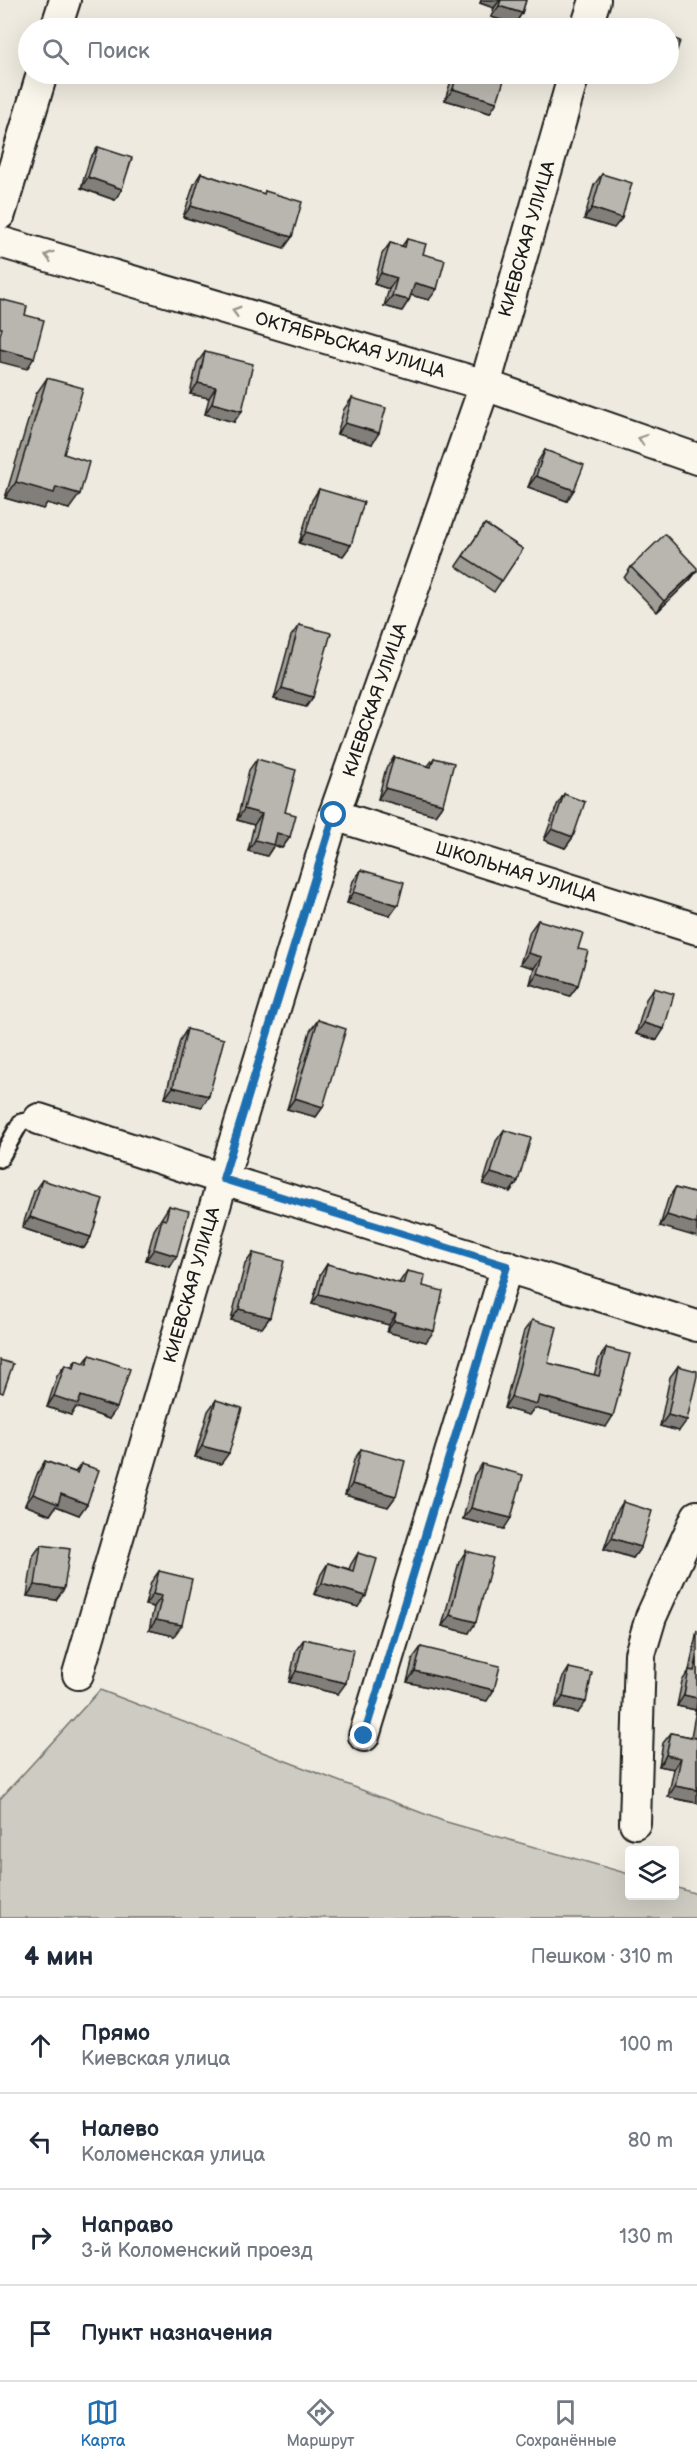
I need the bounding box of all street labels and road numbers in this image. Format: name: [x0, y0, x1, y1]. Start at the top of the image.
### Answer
street label: КИЕВСКАЯ УЛИЦА: [495, 158, 559, 320]
street label: ОКТЯБРЬСКАЯ УЛИЦА: [253, 308, 448, 382]
street label: КИЕВСКАЯ УЛИЦА: [339, 620, 411, 780]
street label: ШКОЛЬНАЯ УЛИЦА: [433, 837, 599, 907]
street label: КИЕВСКАЯ УЛИЦА: [160, 1204, 224, 1366]

